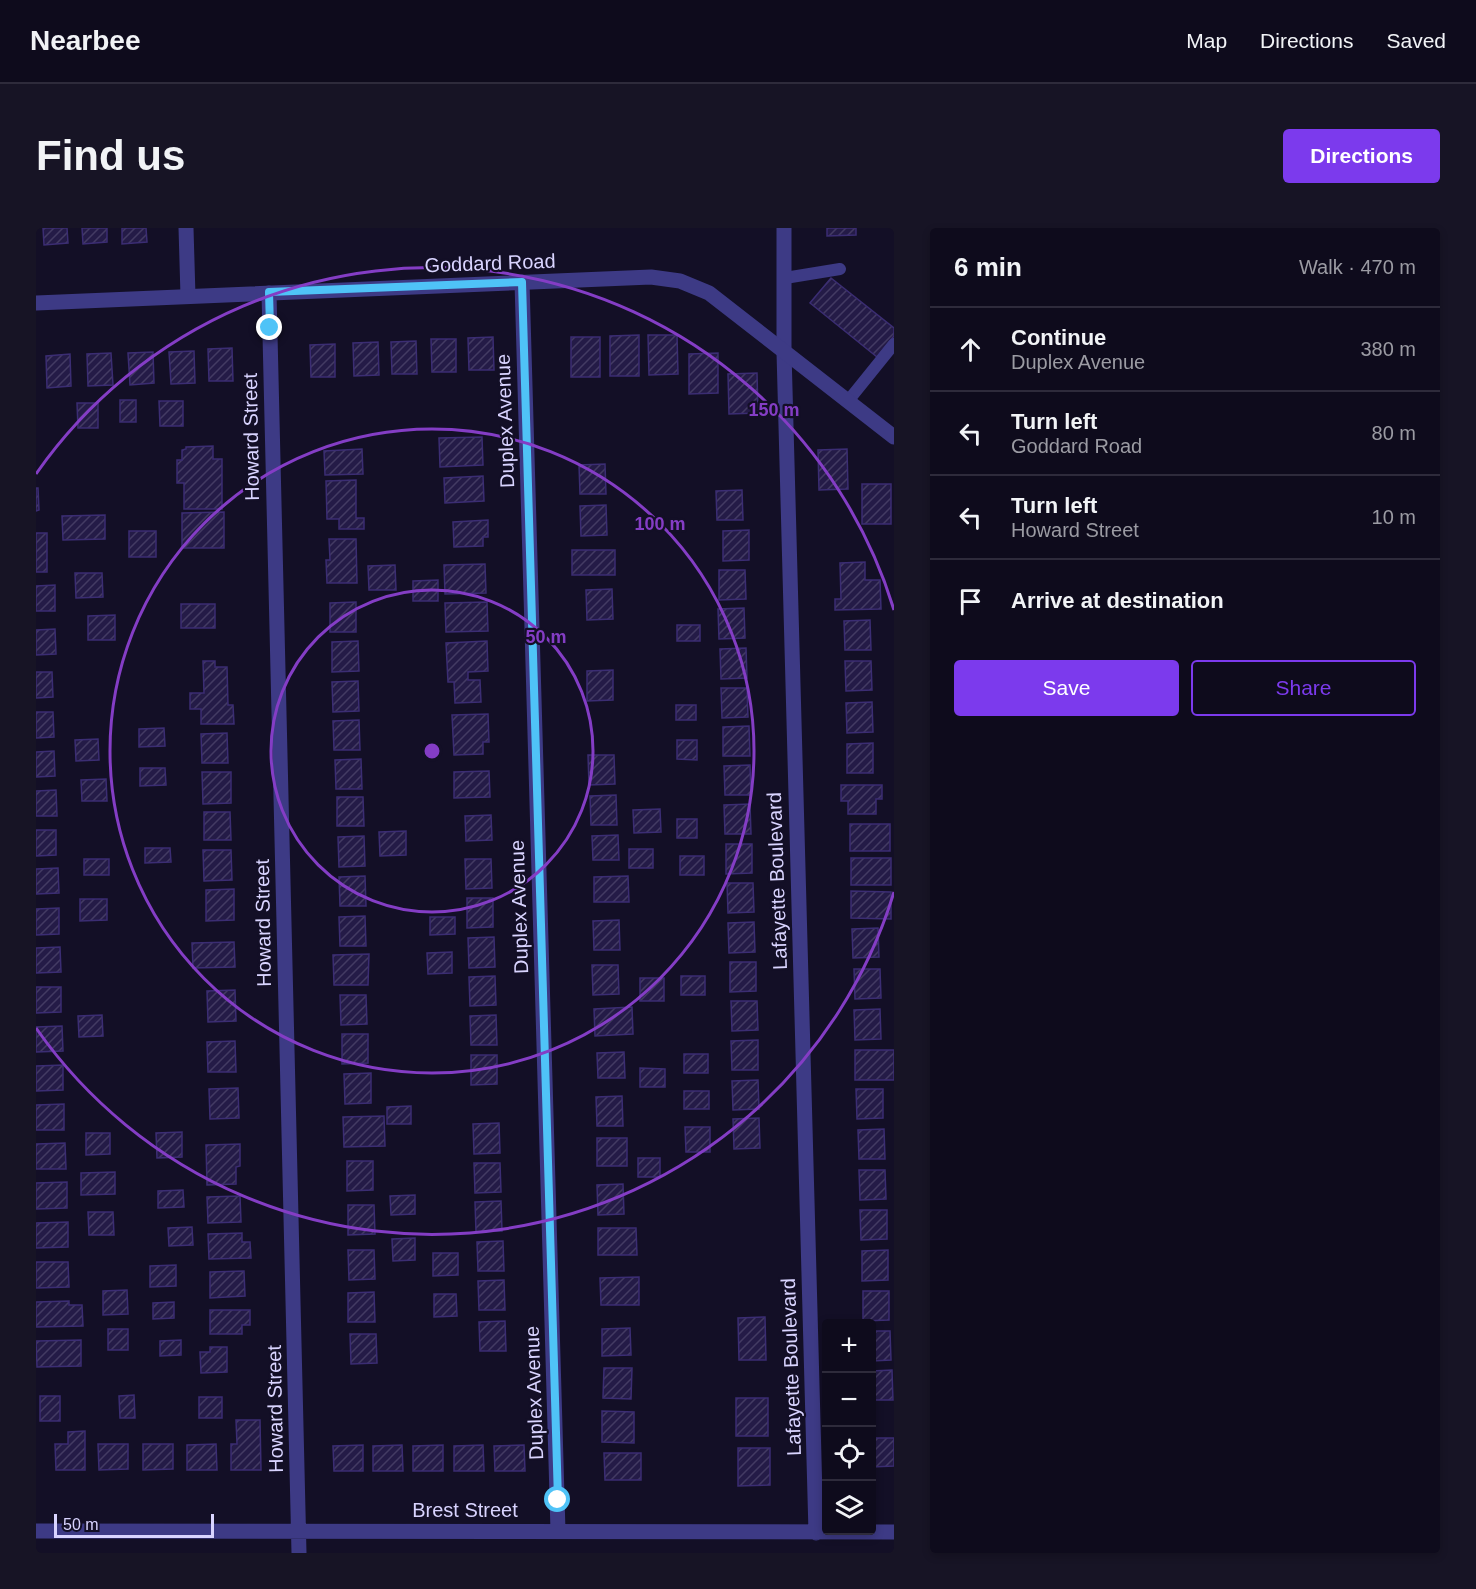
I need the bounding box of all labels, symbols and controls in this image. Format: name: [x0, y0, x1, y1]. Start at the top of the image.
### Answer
text: Nearbee: [30, 25, 141, 56]
text: Map: [1186, 29, 1227, 52]
text: Directions: [1260, 29, 1353, 52]
text: Saved: [1386, 29, 1446, 52]
button: Directions: [1283, 129, 1440, 183]
text: Find us: [36, 132, 185, 179]
street label: Goddard Road: [424, 250, 556, 276]
text: 6 min: [954, 252, 1022, 282]
text: Walk · 470 m: [1299, 256, 1416, 278]
route end: [256, 314, 282, 340]
text: Continue: [1011, 325, 1106, 350]
icon: ahead: [954, 333, 987, 366]
text: 380 m: [1360, 338, 1416, 360]
text: Duplex Avenue: [1011, 351, 1145, 373]
street label: Duplex Avenue: [492, 354, 518, 488]
street label: Howard Street: [239, 372, 263, 501]
text: 150 m: [748, 400, 800, 420]
text: Turn left: [1011, 409, 1097, 434]
icon: left: [954, 417, 987, 450]
text: 80 m: [1372, 422, 1416, 444]
text: Goddard Road: [1011, 435, 1142, 457]
text: Turn left: [1011, 493, 1097, 518]
icon: left: [954, 501, 987, 534]
text: 10 m: [1372, 506, 1416, 528]
text: 100 m: [634, 514, 686, 534]
text: Howard Street: [1011, 519, 1139, 541]
icon: arrive: [954, 585, 987, 618]
text: Arrive at destination: [1011, 588, 1224, 613]
text: 50 m: [525, 627, 567, 647]
button: Save: [954, 660, 1179, 716]
button: Share: [1191, 660, 1416, 716]
centre of rings: [422, 741, 442, 761]
street label: Lafayette Boulevard: [763, 792, 791, 970]
street label: Duplex Avenue: [506, 840, 532, 974]
street label: Howard Street: [251, 858, 275, 987]
street label: Lafayette Boulevard: [777, 1278, 805, 1456]
map controls: [822, 1319, 876, 1535]
button: +: [822, 1319, 876, 1373]
street label: Duplex Avenue: [521, 1326, 547, 1460]
street label: Howard Street: [263, 1344, 287, 1473]
button: −: [822, 1373, 876, 1427]
button: locate: [822, 1427, 876, 1481]
button: layers: [822, 1481, 876, 1535]
route start: [544, 1486, 570, 1512]
street label: Brest Street: [412, 1499, 518, 1521]
scale bar: [54, 1511, 214, 1538]
text: 50 m: [63, 1516, 99, 1533]

